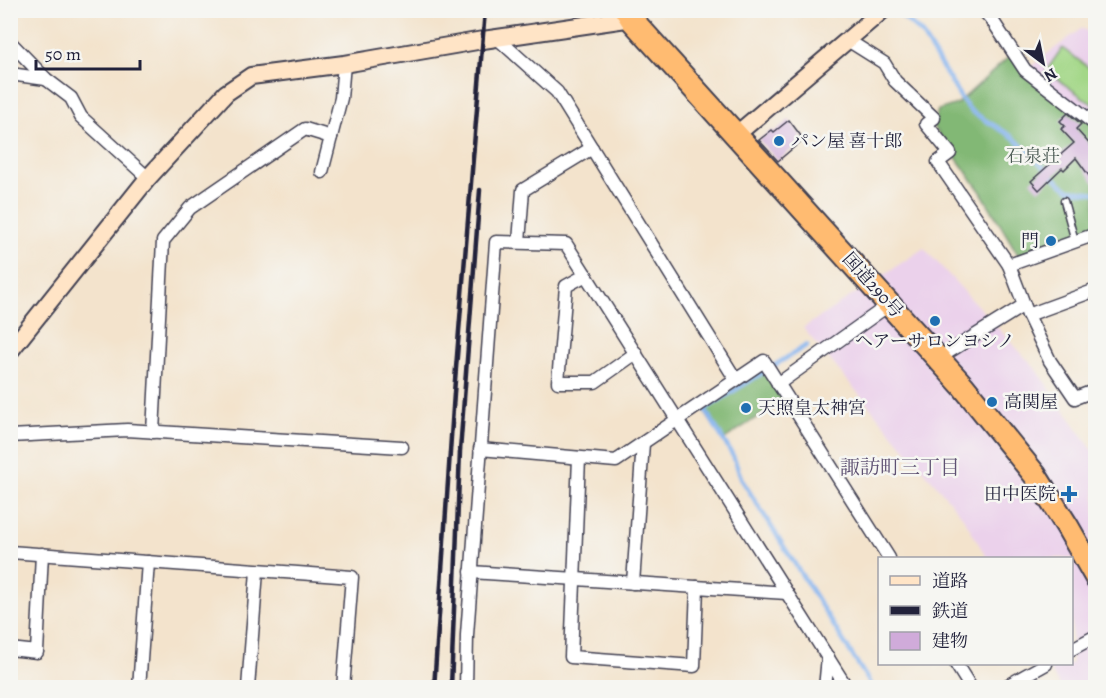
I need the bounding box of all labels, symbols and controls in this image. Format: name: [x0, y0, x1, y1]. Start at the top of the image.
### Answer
scale bar: [36, 33, 140, 71]
north arrow: [1013, 33, 1073, 93]
text: 50 m: [45, 42, 81, 66]
text: N: [1039, 62, 1061, 87]
place label: パン屋 喜十郎: [791, 129, 903, 153]
marker: パン屋 喜十郎: [772, 134, 786, 148]
park label: 石泉荘: [1006, 144, 1060, 168]
place label: 門: [1021, 229, 1039, 253]
marker: 門: [1044, 234, 1058, 248]
street label: 国道290号: [837, 247, 909, 323]
marker: ヘアーサロンヨシノ: [928, 314, 942, 328]
place label: ヘアーサロンヨシノ: [855, 329, 1015, 353]
place label: 高関屋: [1004, 390, 1058, 414]
marker: 高関屋: [985, 395, 999, 409]
place label: 天照皇太神宮: [758, 396, 866, 420]
marker: 天照皇太神宮: [739, 401, 753, 415]
district label: 諏訪町三丁目: [840, 454, 960, 481]
place label: 田中医院: [984, 482, 1056, 506]
marker: 田中医院: [1060, 485, 1078, 503]
legend: [878, 557, 1073, 665]
text: 道路: [932, 569, 968, 593]
text: 鉄道: [932, 599, 968, 623]
text: 建物: [932, 629, 968, 653]

